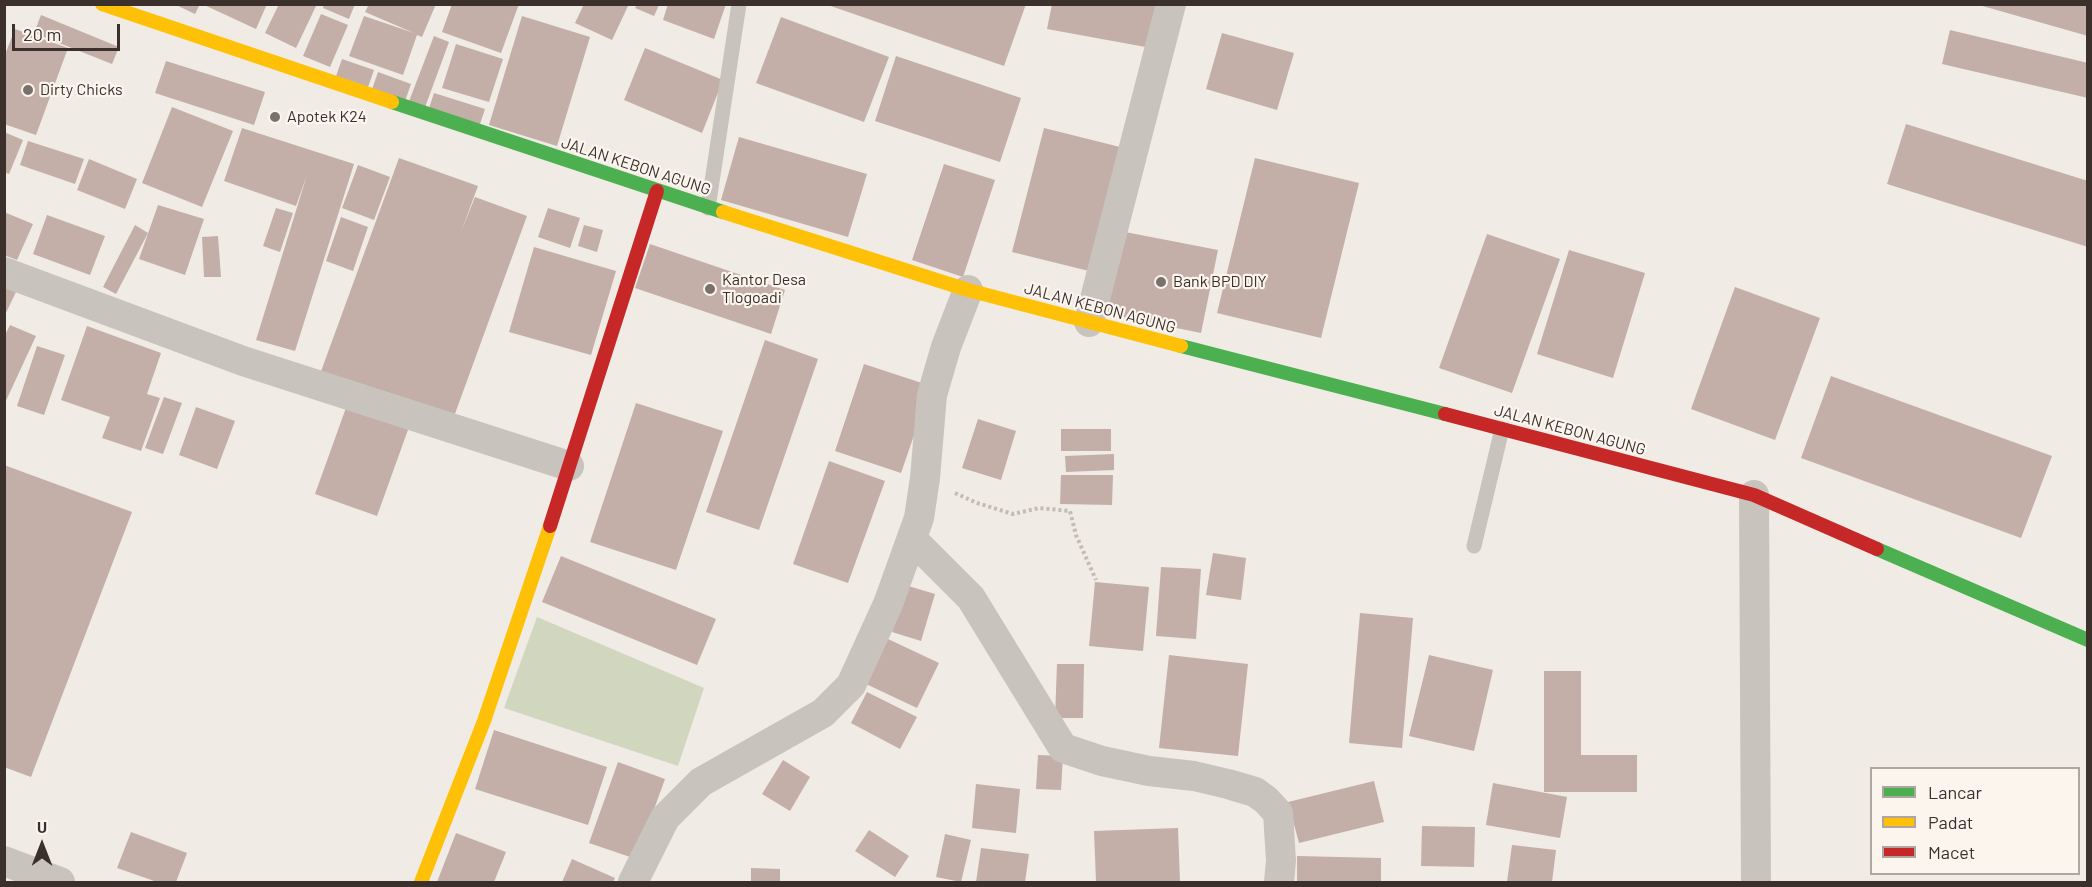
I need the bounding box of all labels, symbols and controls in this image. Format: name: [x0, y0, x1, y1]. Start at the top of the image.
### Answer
scale bar: [15, 12, 123, 50]
text: 20 m: [23, 23, 61, 45]
place label: Dirty Chicks: [40, 80, 123, 100]
marker: Dirty Chicks: [21, 83, 35, 97]
place label: Apotek K24: [287, 107, 367, 127]
marker: Apotek K24: [268, 110, 282, 124]
street label: JALAN KEBON AGUNG: [559, 133, 713, 199]
place label: Kantor Desa Tlogoadi: [722, 270, 806, 308]
place label: Bank BPD DIY: [1173, 272, 1267, 292]
marker: Bank BPD DIY: [1154, 275, 1168, 289]
street label: JALAN KEBON AGUNG: [1022, 279, 1178, 337]
marker: Kantor Desa Tlogoadi: [703, 282, 717, 296]
street label: JALAN KEBON AGUNG: [1492, 401, 1648, 459]
legend: [1870, 767, 2080, 875]
text: Lancar: [1928, 781, 1982, 803]
text: Padat: [1928, 811, 1973, 833]
north arrow: [12, 815, 72, 875]
text: U: [37, 817, 47, 836]
text: Macet: [1928, 841, 1975, 863]

